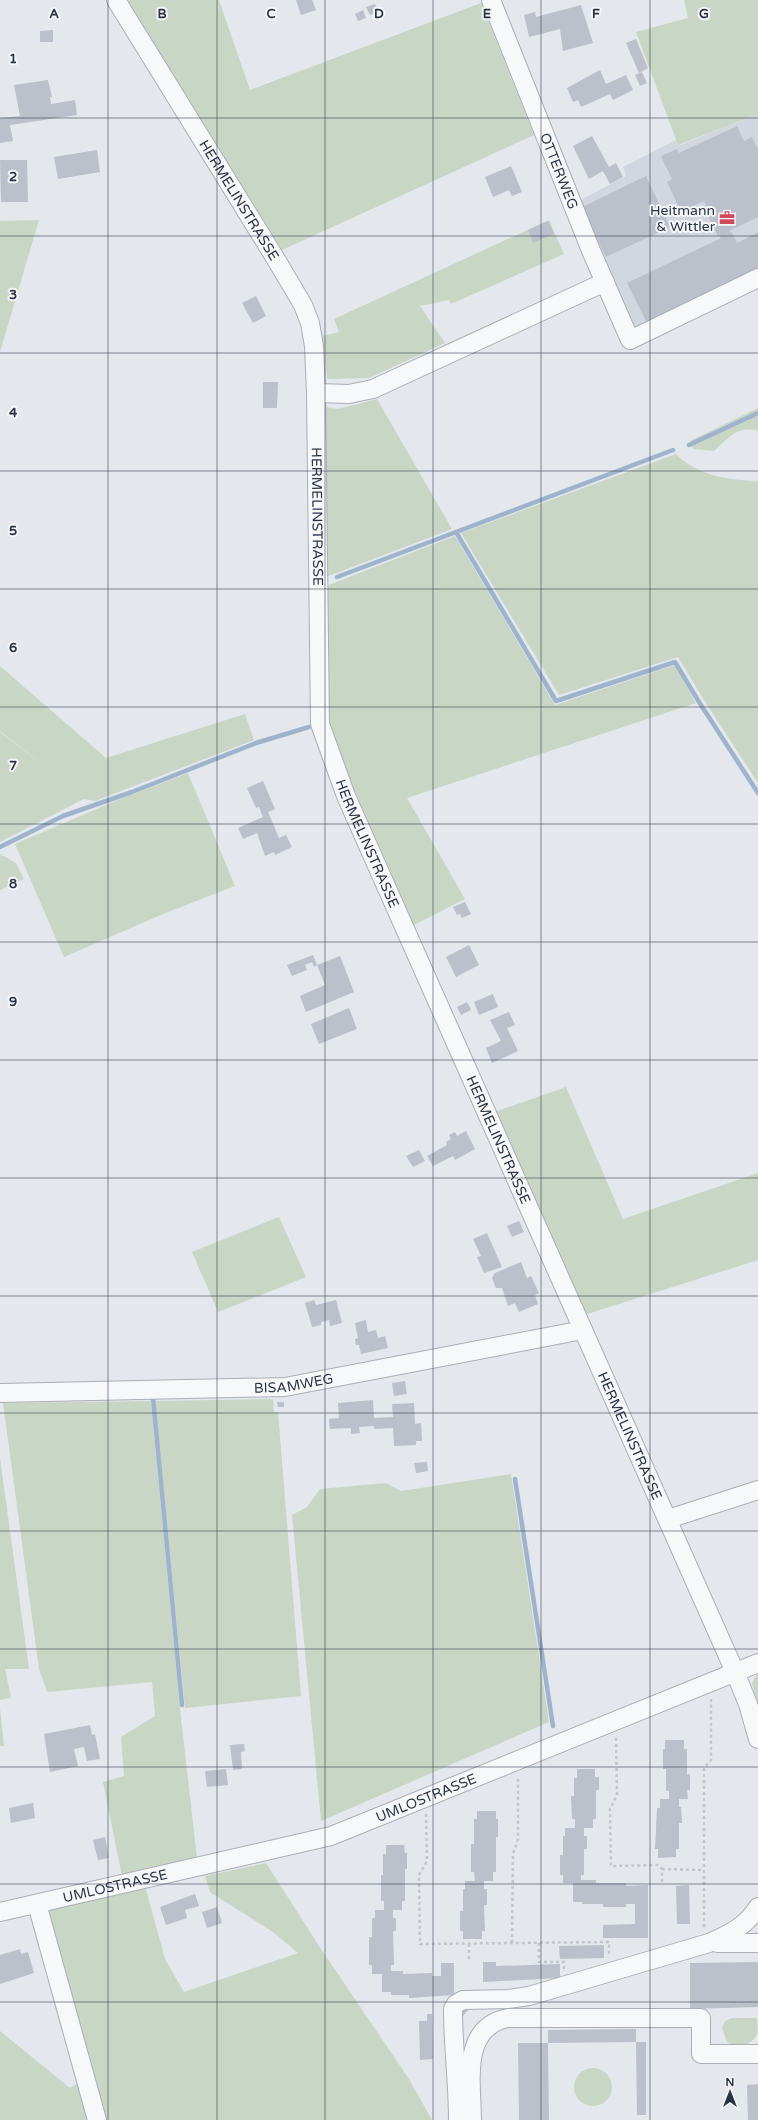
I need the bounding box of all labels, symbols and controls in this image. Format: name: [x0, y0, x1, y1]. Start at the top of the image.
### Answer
text: A: [49, 6, 59, 22]
text: B: [157, 6, 167, 22]
text: C: [266, 6, 276, 22]
text: D: [374, 6, 384, 22]
text: E: [483, 6, 491, 22]
text: F: [592, 6, 600, 22]
text: G: [699, 6, 709, 22]
text: 1: [9, 51, 17, 67]
street label: OTTERWEG: [536, 130, 582, 211]
street label: HERMELINSTRASSE: [196, 137, 283, 263]
text: 2: [9, 169, 17, 185]
place label: Heitmann & Wittler: [650, 202, 716, 235]
office icon: Heitmann & Wittler: [718, 209, 736, 227]
text: 3: [9, 287, 17, 303]
text: 4: [9, 405, 18, 421]
street label: HERMELINSTRASSE: [308, 447, 327, 586]
text: 5: [9, 523, 17, 539]
text: 6: [9, 640, 17, 656]
text: 7: [9, 758, 17, 774]
street label: HERMELINSTRASSE: [332, 777, 403, 910]
text: 8: [9, 876, 17, 892]
text: 9: [9, 994, 17, 1010]
street label: HERMELINSTRASSE: [463, 1073, 534, 1206]
street label: BISAMWEG: [254, 1369, 335, 1396]
street label: HERMELINSTRASSE: [594, 1369, 666, 1503]
street label: UMLOSTRASSE: [373, 1770, 479, 1825]
street label: UMLOSTRASSE: [61, 1865, 169, 1906]
north arrow: [710, 2072, 750, 2112]
text: N: [726, 2076, 734, 2089]

